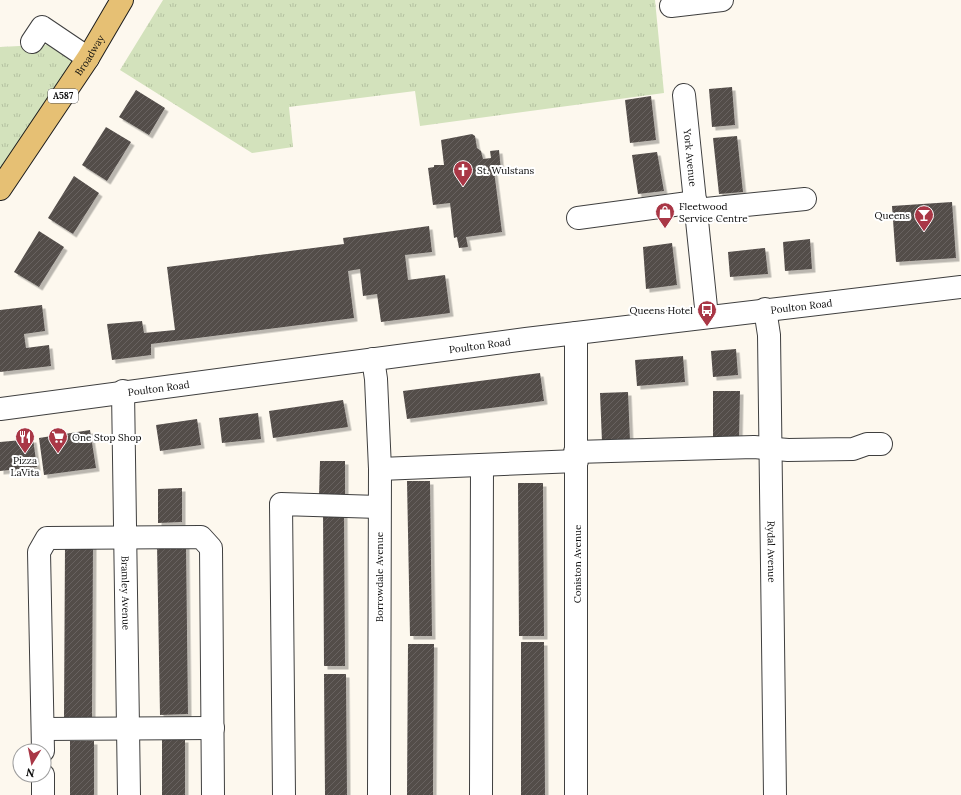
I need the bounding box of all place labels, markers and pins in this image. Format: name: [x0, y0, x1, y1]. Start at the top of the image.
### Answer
church icon: St. Wulstans: [452, 159, 474, 187]
place label: St. Wulstans: [477, 164, 535, 177]
place label: Fleetwood Service Centre: [679, 200, 748, 225]
shop icon: Fleetwood Service Centre: [654, 201, 676, 229]
bar icon: Queens: [913, 204, 935, 232]
place label: Queens: [875, 209, 910, 222]
bus stop icon: Queens Hotel: [696, 299, 718, 327]
place label: Queens Hotel: [630, 304, 693, 317]
restaurant icon: Pizza LaVita: [14, 426, 36, 454]
supermarket icon: One Stop Shop: [47, 426, 69, 454]
place label: One Stop Shop: [72, 431, 142, 444]
place label: Pizza LaVita: [10, 454, 40, 479]

